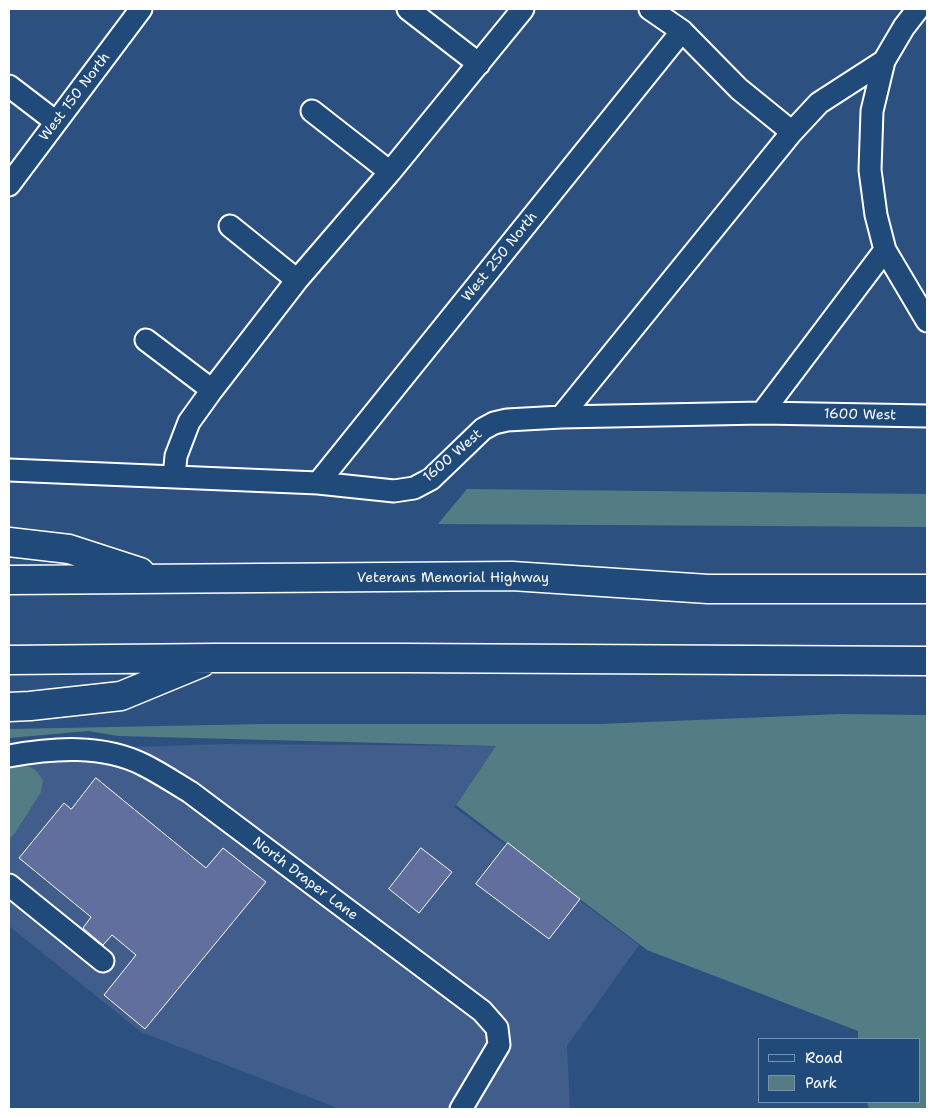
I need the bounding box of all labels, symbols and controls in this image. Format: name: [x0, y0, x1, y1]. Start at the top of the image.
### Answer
street label: West 150 North: [36, 49, 114, 145]
street label: West 250 North: [459, 209, 541, 305]
street label: 1600 West: [824, 406, 896, 424]
street label: 1600 West: [420, 426, 486, 486]
street label: Veterans Memorial Highway: [357, 570, 549, 586]
street label: North Draper Lane: [249, 834, 361, 924]
legend: [758, 1038, 921, 1103]
text: Road: [805, 1048, 843, 1068]
text: Park: [805, 1073, 837, 1093]

